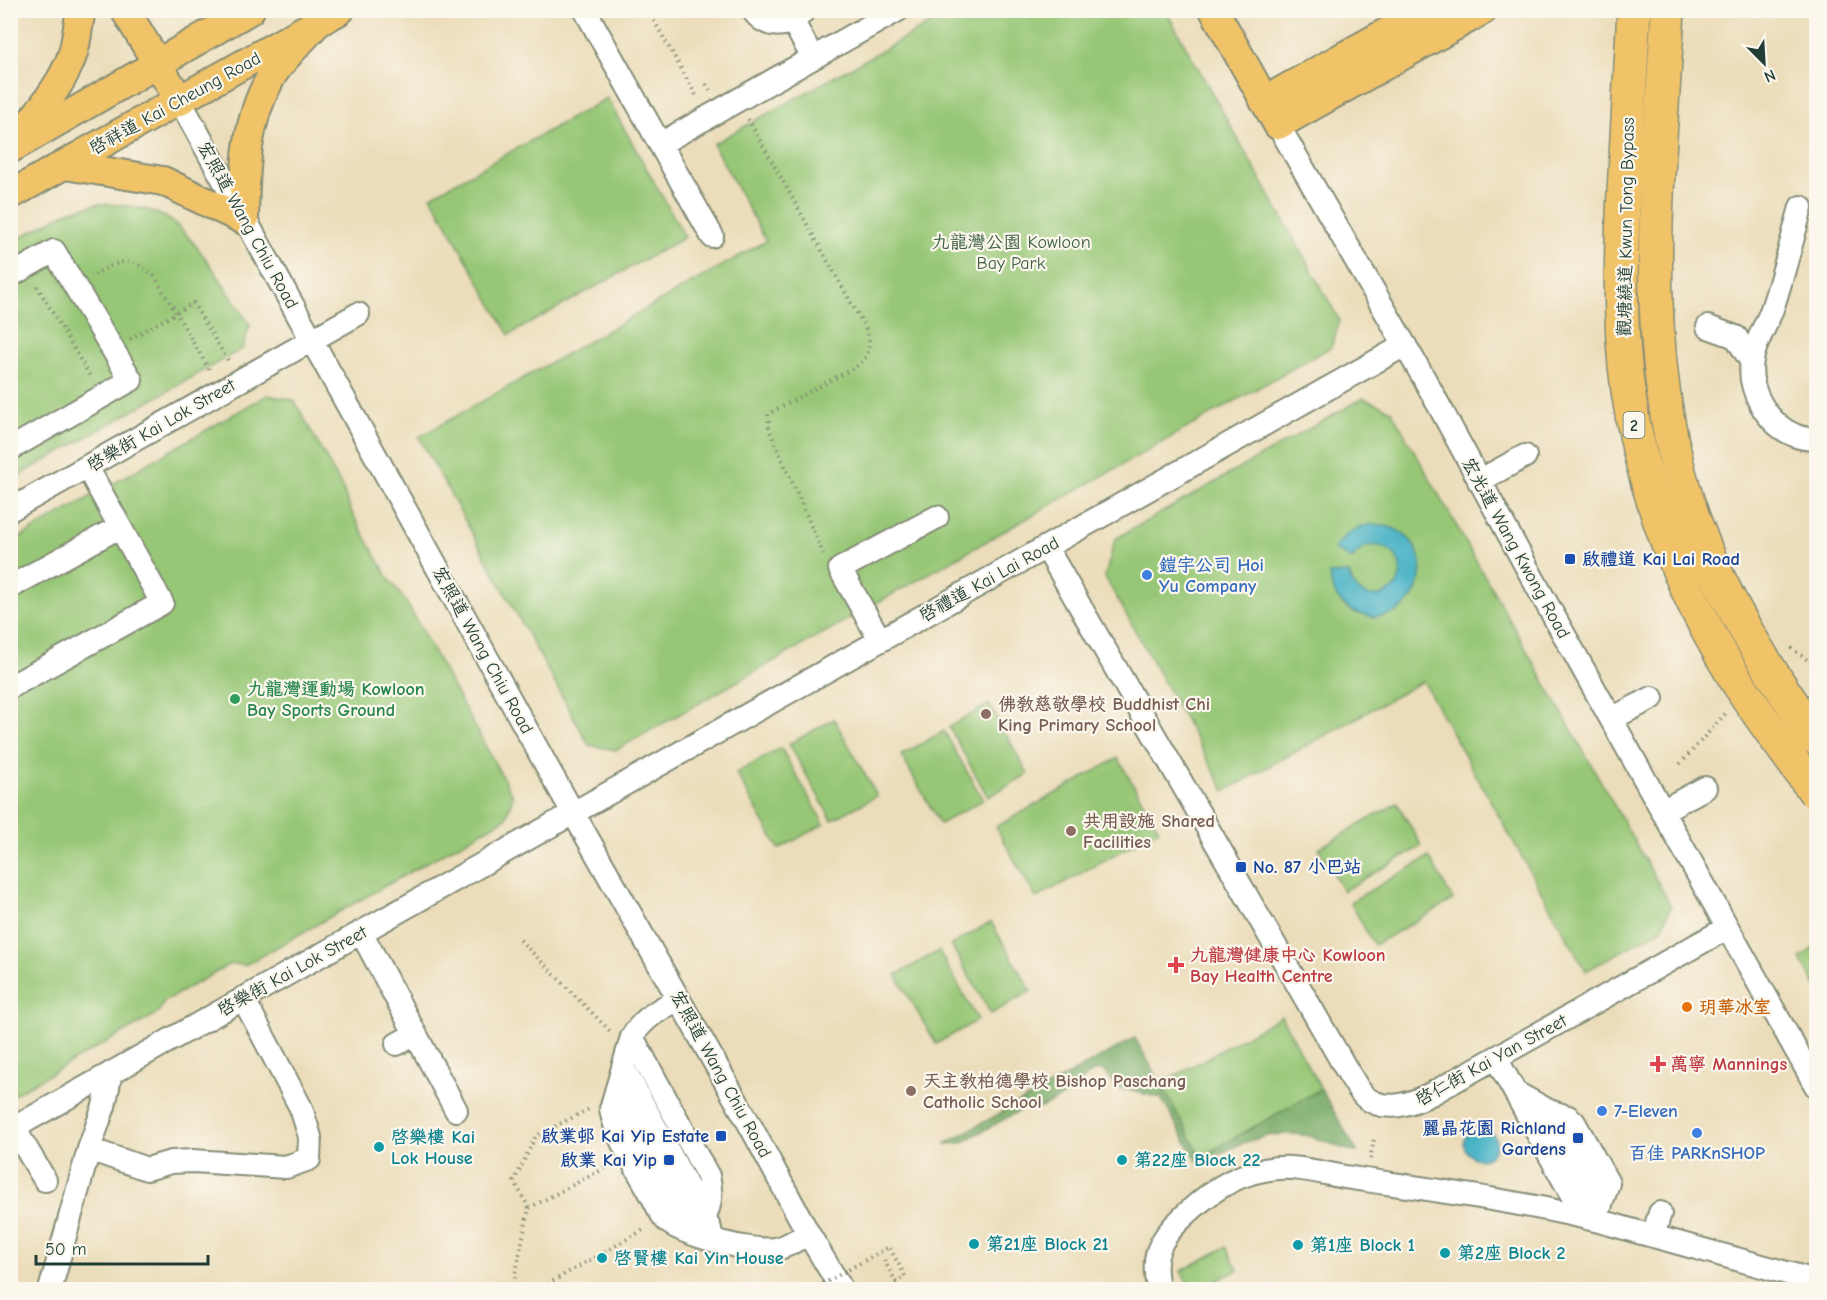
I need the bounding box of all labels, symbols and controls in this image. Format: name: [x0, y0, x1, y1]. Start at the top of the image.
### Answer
north arrow: [1734, 33, 1794, 93]
street label: 啓祥道 Kai Cheung Road: [86, 48, 265, 159]
text: N: [1761, 65, 1778, 86]
street label: 觀塘繞道 Kwun Tong Bypass: [1614, 117, 1639, 337]
street label: 宏照道 Wang Chiu Road: [193, 138, 302, 313]
park label: 九龍灣公園 Kowloon Bay Park: [931, 232, 1091, 274]
street label: 啓樂街 Kai Lok Street: [83, 374, 240, 476]
road number: 2: [1624, 412, 1644, 438]
street label: 宏光道 Wang Kwong Road: [1457, 454, 1574, 642]
street label: 啓禮道 Kai Lai Road: [916, 532, 1063, 627]
place label: 啟禮道 Kai Lai Road: [1582, 549, 1740, 570]
marker: 啟禮道 Kai Lai Road: [1563, 552, 1577, 566]
place label: 鎧宇公司 Hoi Yu Company: [1159, 555, 1264, 597]
street label: 宏照道 Wang Chiu Road: [428, 563, 537, 738]
marker: 鎧宇公司 Hoi Yu Company: [1140, 568, 1154, 582]
place label: 九龍灣運動場 Kowloon Bay Sports Ground: [247, 679, 425, 721]
marker: 九龍灣運動場 Kowloon Bay Sports Ground: [228, 692, 242, 706]
place label: 佛教慈敬學校 Buddhist Chi King Primary School: [998, 694, 1210, 736]
marker: 佛教慈敬學校 Buddhist Chi King Primary School: [979, 707, 993, 721]
place label: 共用設施 Shared Facilities: [1083, 811, 1215, 853]
marker: 共用設施 Shared Facilities: [1064, 824, 1078, 838]
place label: No. 87 小巴站: [1253, 857, 1361, 878]
marker: No. 87 小巴站: [1234, 860, 1248, 874]
street label: 啓樂街 Kai Lok Street: [214, 921, 371, 1021]
place label: 九龍灣健康中心 Kowloon Bay Health Centre: [1190, 945, 1386, 987]
marker: 九龍灣健康中心 Kowloon Bay Health Centre: [1167, 956, 1185, 974]
street label: 宏照道 Wang Chiu Road: [666, 987, 775, 1162]
place label: 玥華冰室: [1699, 997, 1771, 1018]
marker: 玥華冰室: [1680, 1000, 1694, 1014]
street label: 啓仁街 Kai Yan Street: [1412, 1010, 1571, 1111]
place label: 萬寧 Mannings: [1670, 1054, 1788, 1075]
marker: 萬寧 Mannings: [1651, 1057, 1665, 1071]
place label: 天主教柏德學校 Bishop Paschang Catholic School: [923, 1071, 1187, 1113]
marker: 天主教柏德學校 Bishop Paschang Catholic School: [904, 1084, 918, 1098]
place label: 7-Eleven: [1614, 1101, 1678, 1122]
marker: 7-Eleven: [1595, 1104, 1609, 1118]
place label: 麗晶花園 Richland Gardens: [1422, 1118, 1566, 1160]
place label: 啟業邨 Kai Yip Estate: [541, 1126, 709, 1147]
marker: 百佳 PARKnSHOP: [1690, 1126, 1704, 1140]
place label: 啓樂樓 Kai Lok House: [391, 1127, 475, 1169]
marker: 啟業邨 Kai Yip Estate: [714, 1129, 728, 1143]
marker: 麗晶花園 Richland Gardens: [1571, 1131, 1585, 1145]
marker: 啓樂樓 Kai Lok House: [372, 1140, 386, 1154]
place label: 百佳 PARKnSHOP: [1629, 1143, 1765, 1164]
place label: 啟業 Kai Yip: [560, 1150, 657, 1171]
place label: 第22座 Block 22: [1134, 1150, 1260, 1171]
marker: 啟業 Kai Yip: [662, 1153, 676, 1167]
marker: 第22座 Block 22: [1115, 1153, 1129, 1167]
scale bar: [36, 1228, 208, 1266]
place label: 第21座 Block 21: [986, 1234, 1109, 1255]
place label: 第1座 Block 1: [1310, 1235, 1415, 1256]
marker: 第21座 Block 21: [967, 1237, 981, 1251]
marker: 第1座 Block 1: [1291, 1238, 1305, 1252]
text: 50 m: [45, 1239, 87, 1260]
place label: 第2座 Block 2: [1457, 1243, 1566, 1264]
marker: 第2座 Block 2: [1438, 1246, 1452, 1260]
place label: 啓賢樓 Kai Yin House: [614, 1248, 784, 1269]
marker: 啓賢樓 Kai Yin House: [595, 1251, 609, 1265]

